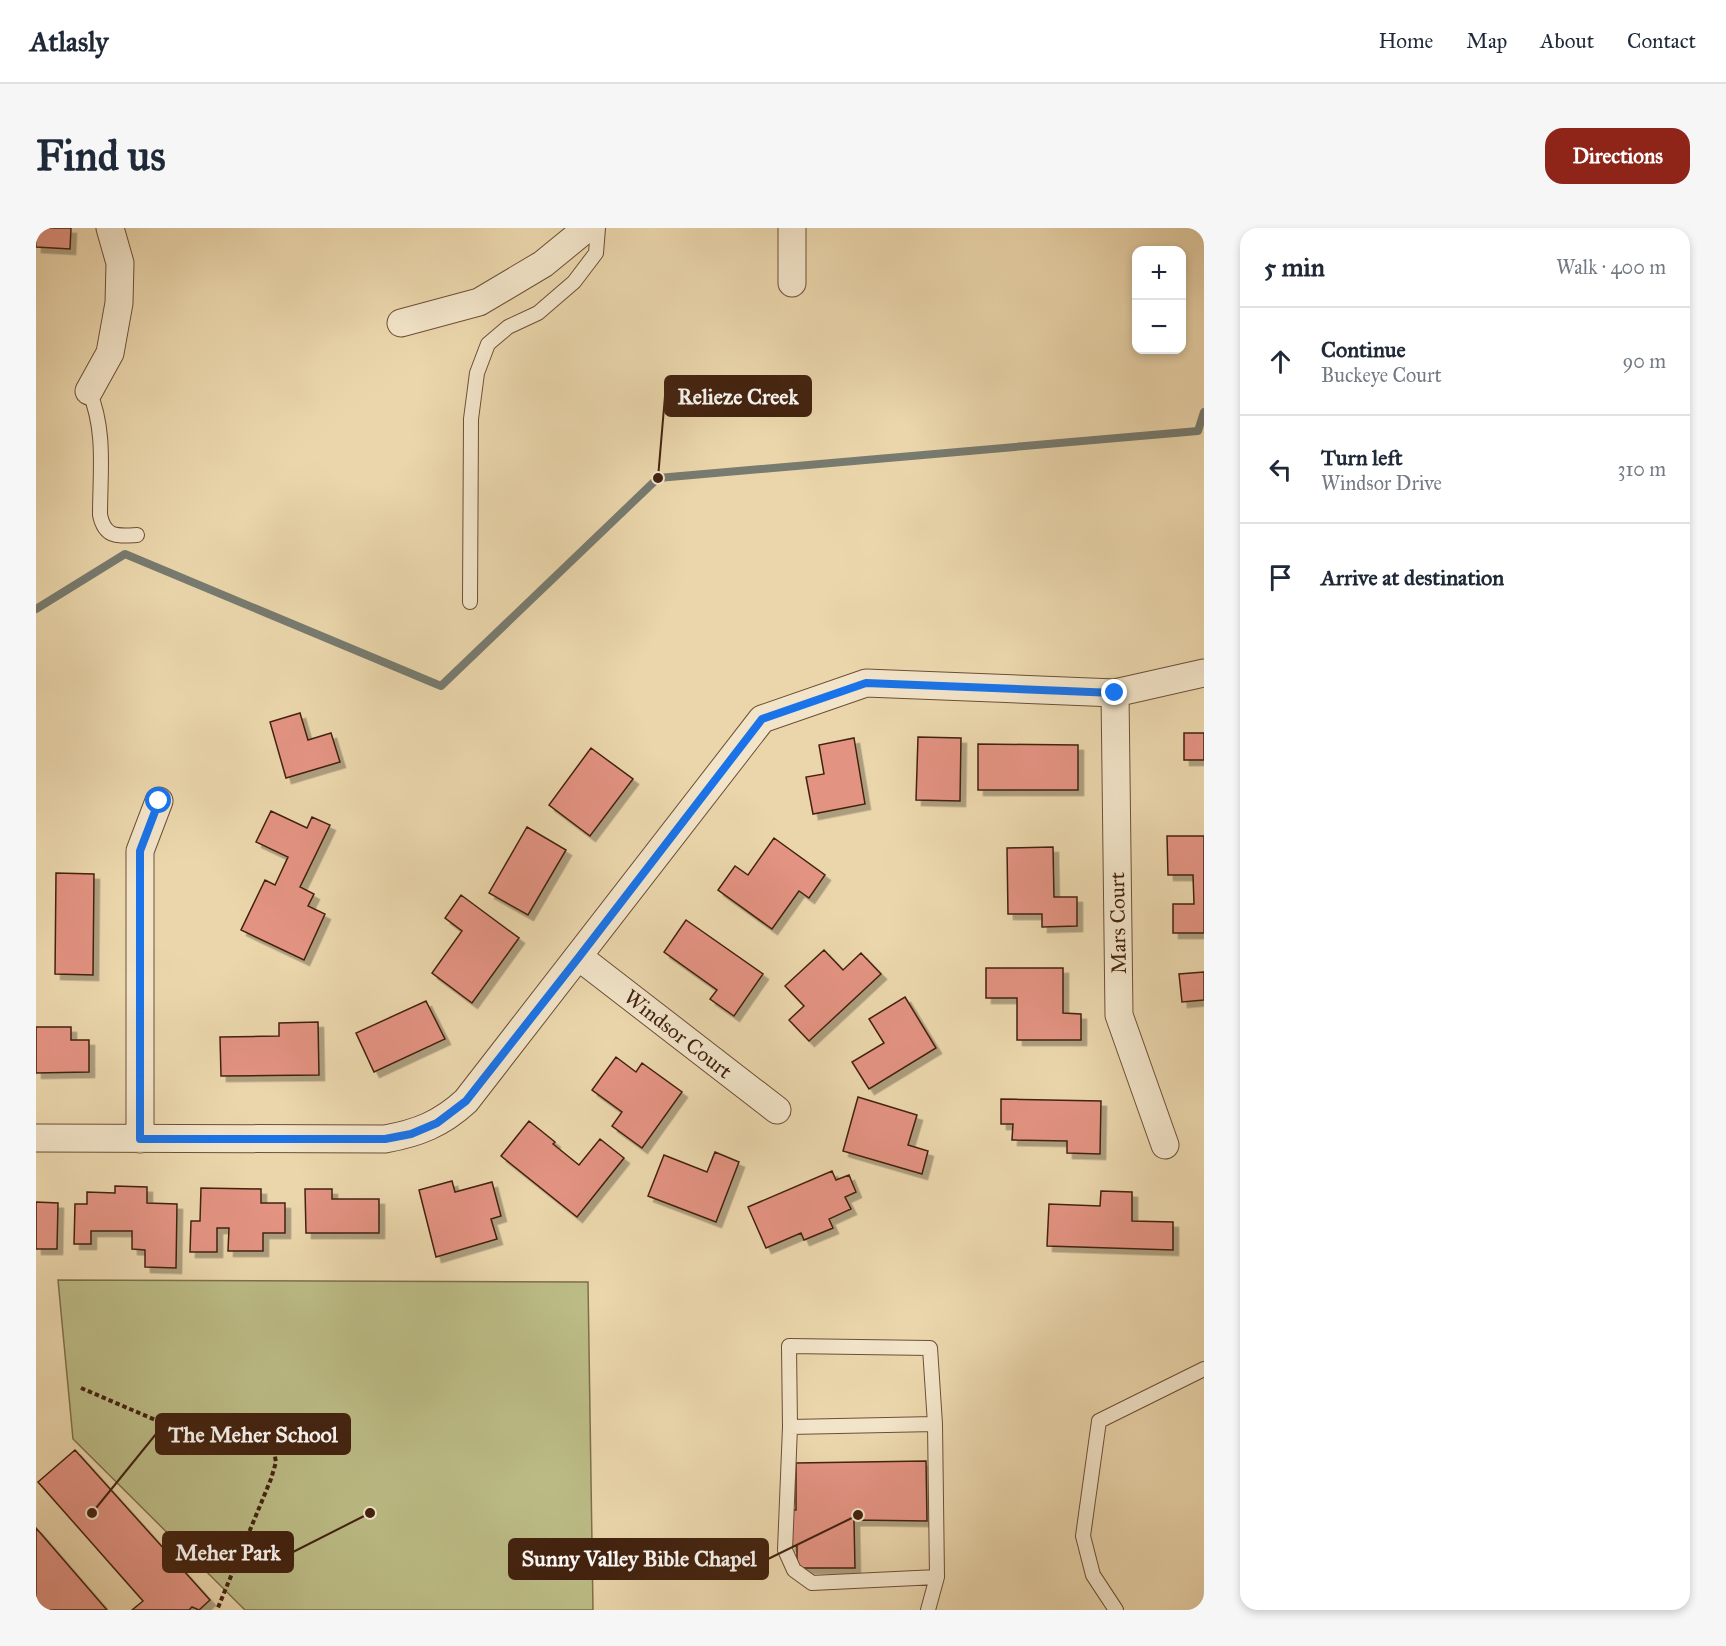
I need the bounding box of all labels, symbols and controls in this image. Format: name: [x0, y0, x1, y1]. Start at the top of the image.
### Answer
text: Atlasly: [30, 24, 108, 59]
text: Home: [1378, 28, 1433, 54]
text: Map: [1466, 28, 1507, 54]
text: About: [1540, 28, 1594, 54]
text: Contact: [1627, 28, 1696, 54]
button: Directions: [1545, 128, 1690, 184]
text: Find us: [36, 130, 166, 182]
map controls: [1132, 246, 1186, 354]
button: +: [1132, 246, 1186, 300]
text: 5 min: [1264, 251, 1325, 283]
text: Walk · 400 m: [1556, 255, 1666, 279]
button: −: [1132, 300, 1186, 354]
text: Continue: [1321, 336, 1406, 363]
icon: ahead: [1264, 345, 1297, 378]
text: 90 m: [1623, 349, 1666, 373]
text: Buckeye Court: [1321, 363, 1442, 387]
callout: Relieze Creek: [665, 376, 811, 416]
text: Relieze Creek: [677, 383, 799, 410]
text: Turn left: [1321, 444, 1403, 471]
icon: left: [1264, 453, 1297, 486]
text: 310 m: [1617, 457, 1666, 481]
text: Windsor Drive: [1321, 471, 1442, 495]
icon: arrive: [1264, 561, 1297, 594]
text: Arrive at destination: [1321, 564, 1504, 591]
route end: [1101, 679, 1127, 705]
route start: [145, 787, 171, 813]
street label: Mars Court: [1104, 871, 1132, 974]
street label: Windsor Court: [619, 984, 738, 1085]
callout: The Meher School: [156, 1414, 350, 1454]
text: The Meher School: [167, 1421, 339, 1448]
callout: Meher Park: [163, 1532, 293, 1572]
text: Meher Park: [175, 1539, 282, 1566]
callout: Sunny Valley Bible Chapel: [509, 1539, 768, 1579]
text: Sunny Valley Bible Chapel: [521, 1545, 758, 1572]

